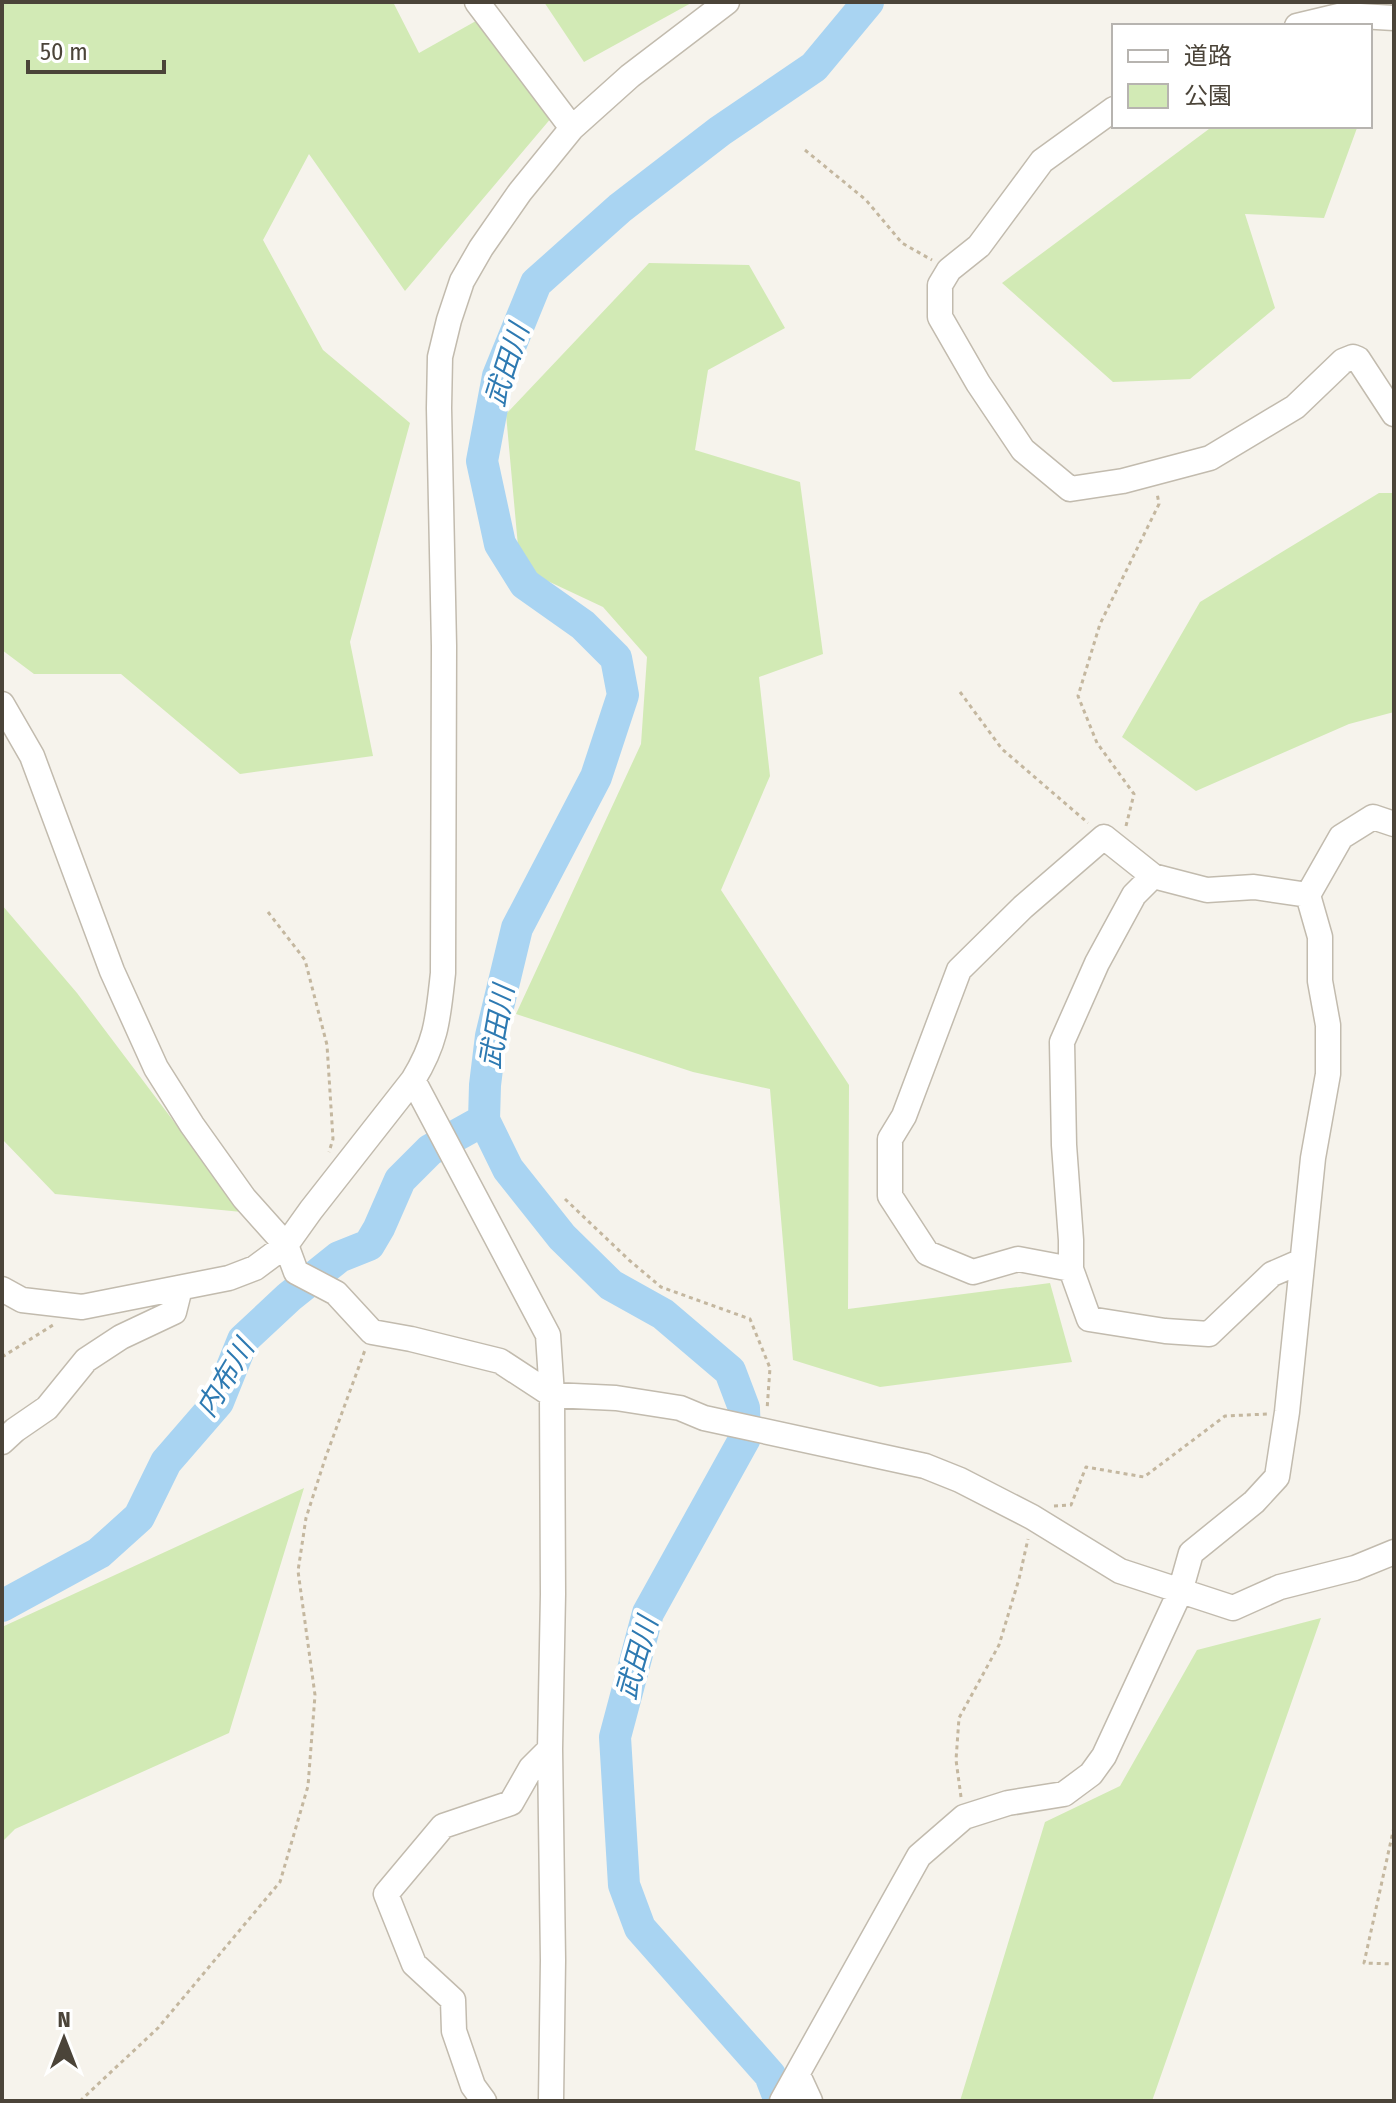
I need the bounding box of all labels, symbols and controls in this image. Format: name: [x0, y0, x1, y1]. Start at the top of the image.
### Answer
scale bar: [28, 24, 164, 74]
legend: [1112, 24, 1372, 128]
text: 50 m: [40, 38, 88, 66]
text: 道路: [1184, 42, 1232, 70]
text: 公園: [1184, 82, 1232, 110]
water label: 武田川: [478, 317, 537, 410]
water label: 武田川: [473, 980, 521, 1071]
water label: 内布川: [189, 1331, 262, 1423]
water label: 武田川: [610, 1610, 665, 1703]
north arrow: [24, 1999, 104, 2079]
text: N: [57, 2006, 71, 2033]

